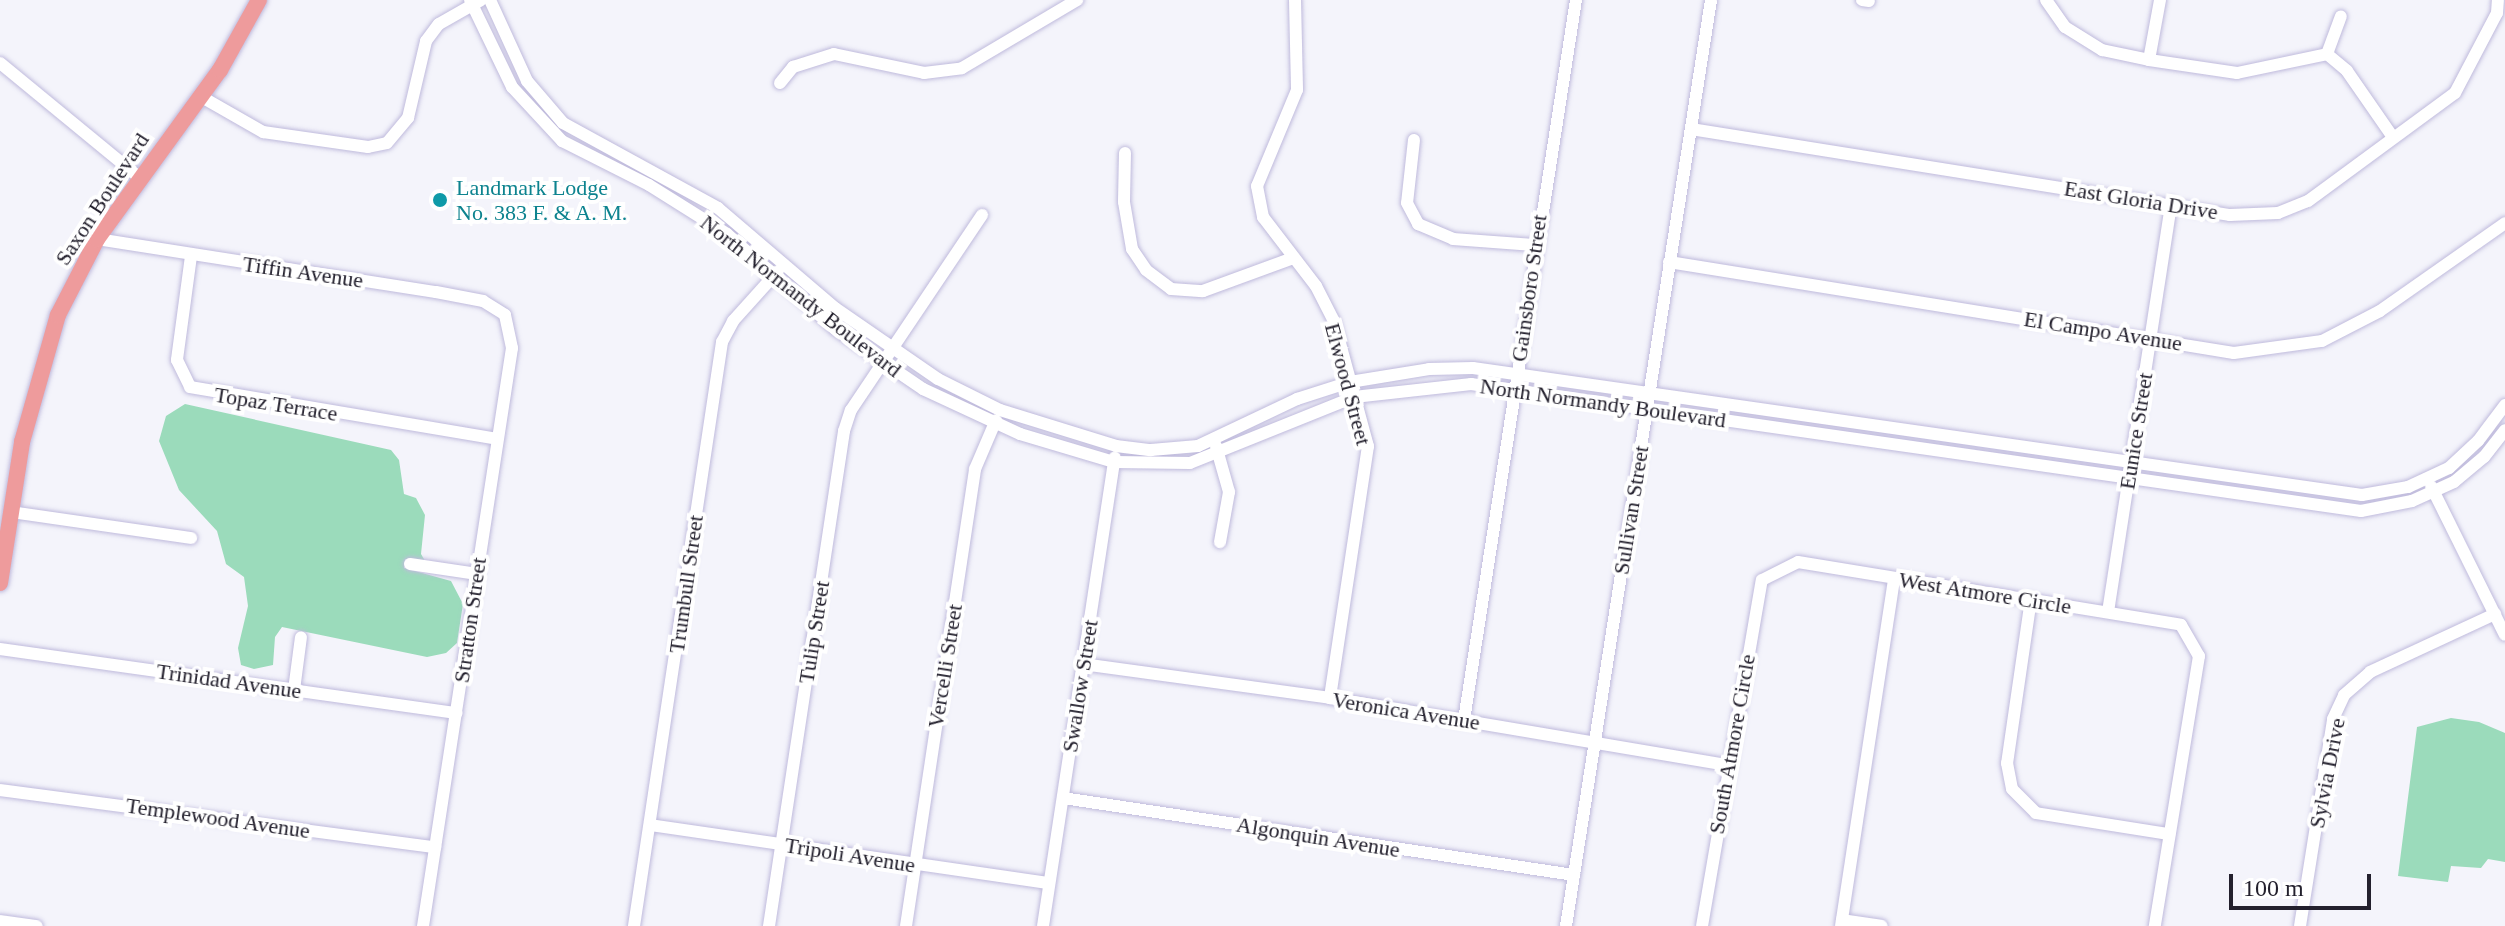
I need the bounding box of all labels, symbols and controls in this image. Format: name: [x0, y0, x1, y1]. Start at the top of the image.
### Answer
street label: Saxon Boulevard: [49, 128, 155, 270]
place label: Landmark Lodge No. 383 F. & A. M.: [456, 174, 628, 226]
street label: East Gloria Drive: [2062, 175, 2220, 225]
marker: Landmark Lodge No. 383 F. & A. M.: [431, 191, 449, 209]
street label: North Normandy Boulevard: [695, 209, 907, 383]
street label: Gainsboro Street: [1506, 213, 1552, 363]
street label: Tiffin Avenue: [241, 250, 365, 294]
street label: El Campo Avenue: [2021, 305, 2185, 357]
street label: Elwood Street: [1319, 320, 1377, 448]
street label: Eunice Street: [2114, 371, 2158, 491]
street label: North Normandy Boulevard: [1478, 373, 1728, 433]
street label: Topaz Terrace: [212, 381, 340, 427]
street label: Sullivan Street: [1608, 444, 1654, 576]
street label: Trumbull Street: [663, 513, 709, 655]
street label: Stratton Street: [448, 556, 492, 684]
street label: West Atmore Circle: [1896, 566, 2074, 620]
street label: Tulip Street: [793, 579, 835, 685]
street label: Vercelli Street: [922, 602, 968, 730]
street label: Swallow Street: [1056, 618, 1104, 754]
street label: South Atmore Circle: [1703, 651, 1761, 837]
street label: Trinidad Avenue: [154, 658, 304, 704]
street label: Veronica Avenue: [1330, 686, 1482, 736]
street label: Sylvia Drive: [2303, 716, 2351, 830]
street label: Templewood Avenue: [124, 792, 312, 844]
street label: Algonquin Avenue: [1234, 811, 1402, 863]
street label: Tripoli Avenue: [782, 832, 918, 878]
scale bar: [2233, 858, 2375, 908]
text: 100 m: [2243, 875, 2304, 901]

